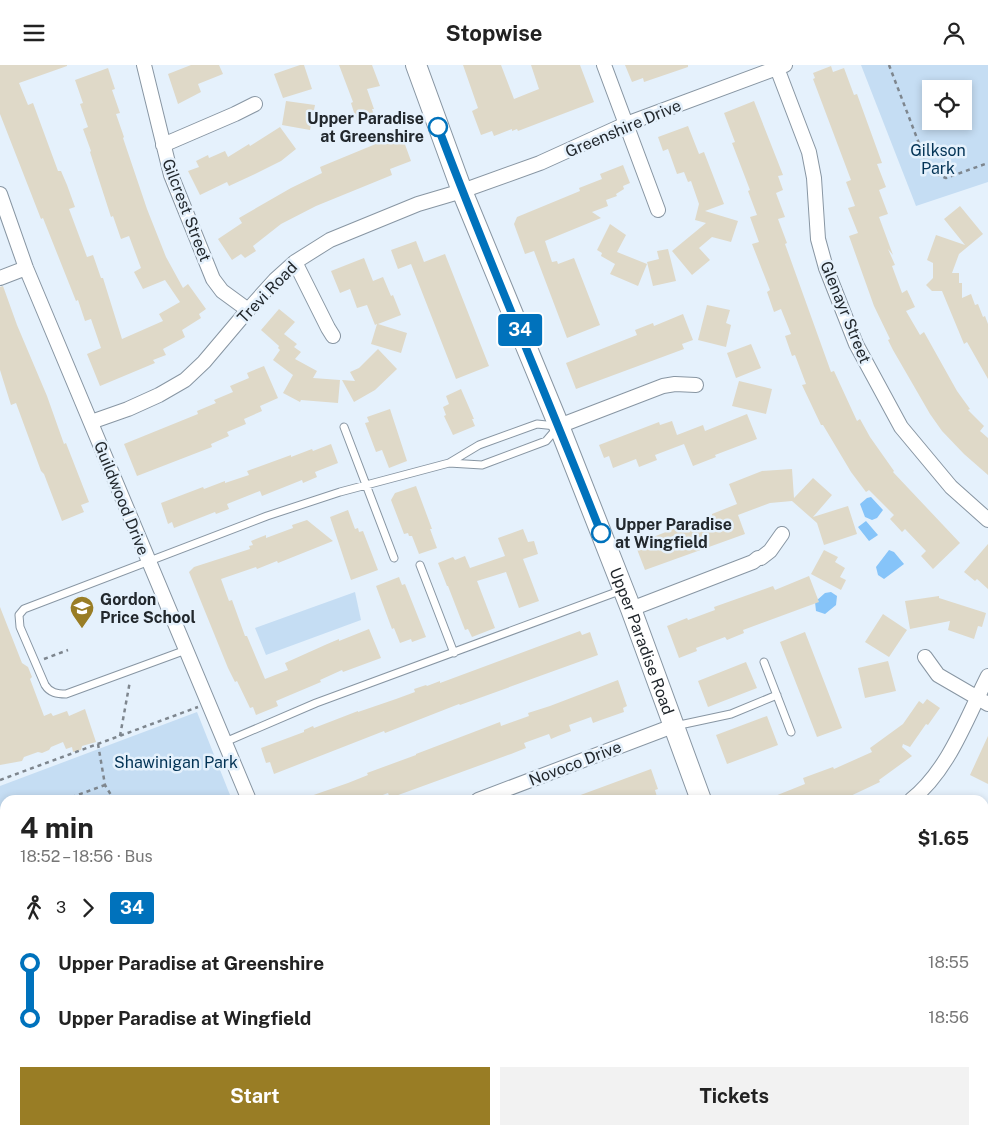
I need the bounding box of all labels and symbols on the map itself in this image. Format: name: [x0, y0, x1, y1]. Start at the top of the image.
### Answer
street label: Greenshire Drive: [563, 96, 684, 161]
place label: Upper Paradise at Greenshire: [307, 109, 424, 146]
marker: Upper Paradise at Greenshire: [428, 117, 448, 137]
park label: Gilkson Park: [910, 141, 966, 178]
street label: Gilcrest Street: [158, 156, 215, 264]
street label: Trevi Road: [233, 258, 301, 327]
street label: Glenayr Street: [816, 258, 875, 366]
line badge: 34: [498, 314, 542, 346]
street label: Guildwood Drive: [90, 438, 153, 558]
place label: Upper Paradise at Wingfield: [615, 515, 732, 552]
marker: Upper Paradise at Wingfield: [591, 523, 611, 543]
street label: Upper Paradise Road: [606, 565, 678, 717]
place label: Gordon Price School: [100, 590, 196, 627]
school or university icon: Gordon Price School: [69, 595, 95, 629]
street label: Novoco Drive: [526, 737, 624, 790]
park label: Shawinigan Park: [114, 753, 238, 772]

